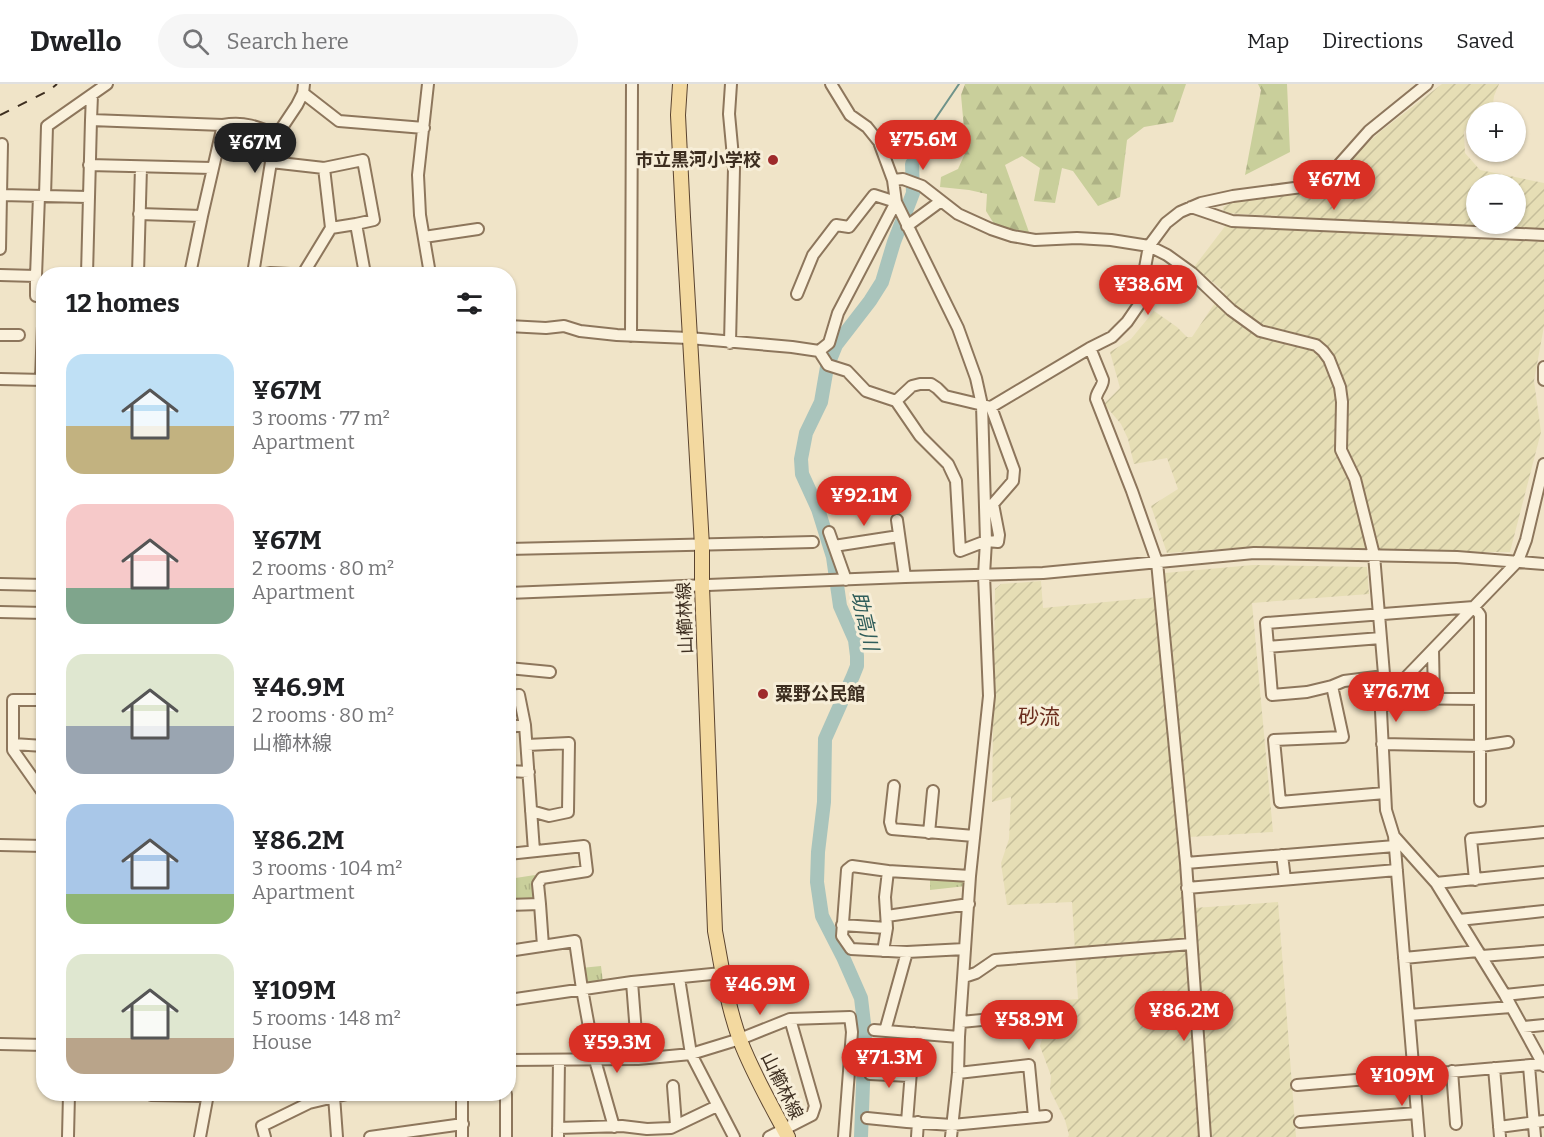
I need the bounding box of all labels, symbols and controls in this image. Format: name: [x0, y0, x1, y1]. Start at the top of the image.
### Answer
search box: [158, 14, 578, 68]
text: Dwello: [30, 25, 122, 58]
icon: search: [179, 25, 212, 58]
text: Search here: [227, 28, 349, 55]
text: Map: [1247, 28, 1289, 54]
text: Directions: [1322, 28, 1423, 54]
text: Saved: [1456, 28, 1514, 54]
map controls: [1466, 102, 1526, 234]
button: +: [1466, 102, 1526, 162]
pin: ¥75.6M: [874, 120, 972, 171]
pin: ¥67M: [219, 123, 291, 174]
text: ¥75.6M: [889, 127, 957, 151]
text: ¥67M: [228, 130, 282, 154]
place label: 市立黒河小学校: [635, 149, 761, 171]
marker: 市立黒河小学校: [766, 153, 780, 167]
pin: ¥67M: [1298, 160, 1370, 211]
text: ¥67M: [1307, 167, 1361, 191]
button: −: [1466, 174, 1526, 234]
pin: ¥38.6M: [1099, 265, 1197, 316]
text: ¥38.6M: [1113, 272, 1183, 296]
icon: filters: [453, 287, 486, 320]
text: 12 homes: [66, 288, 180, 319]
text: ¥67M: [252, 375, 322, 406]
icon: home: [114, 378, 186, 450]
text: 3 rooms · 77 m²: [252, 406, 390, 430]
text: Apartment: [252, 430, 355, 454]
pin: ¥92.1M: [815, 476, 913, 527]
text: ¥92.1M: [830, 483, 898, 507]
text: ¥67M: [252, 525, 322, 556]
icon: home: [114, 528, 186, 600]
text: 2 rooms · 80 m²: [252, 556, 394, 580]
text: Apartment: [252, 580, 355, 604]
street label: 山櫛林線: [673, 582, 697, 654]
water label: 助高川: [847, 589, 884, 655]
text: ¥46.9M: [252, 672, 345, 703]
pin: ¥76.7M: [1347, 672, 1445, 723]
icon: home: [114, 678, 186, 750]
text: ¥76.7M: [1362, 679, 1430, 703]
place label: 粟野公民館: [775, 683, 865, 705]
marker: 粟野公民館: [756, 687, 770, 701]
text: 2 rooms · 80 m²: [252, 703, 394, 727]
district label: 砂流: [1018, 704, 1060, 730]
text: 山櫛林線: [252, 731, 332, 755]
text: ¥86.2M: [252, 825, 345, 856]
icon: home: [114, 828, 186, 900]
text: 3 rooms · 104 m²: [252, 856, 402, 880]
text: Apartment: [252, 880, 355, 904]
pin: ¥46.9M: [711, 965, 809, 1016]
text: ¥46.9M: [724, 972, 796, 996]
text: ¥109M: [252, 975, 336, 1006]
icon: home: [114, 978, 186, 1050]
pin: ¥86.2M: [1135, 991, 1233, 1042]
text: ¥86.2M: [1148, 998, 1220, 1022]
pin: ¥58.9M: [980, 1000, 1078, 1051]
text: 5 rooms · 148 m²: [252, 1006, 401, 1030]
text: ¥58.9M: [994, 1007, 1064, 1031]
pin: ¥59.3M: [568, 1023, 666, 1074]
text: House: [252, 1030, 312, 1054]
text: ¥59.3M: [583, 1030, 651, 1054]
pin: ¥71.3M: [840, 1038, 938, 1089]
text: ¥71.3M: [856, 1045, 922, 1069]
street label: 山櫛林線: [756, 1049, 808, 1123]
pin: ¥109M: [1360, 1056, 1444, 1107]
text: ¥109M: [1370, 1063, 1434, 1087]

